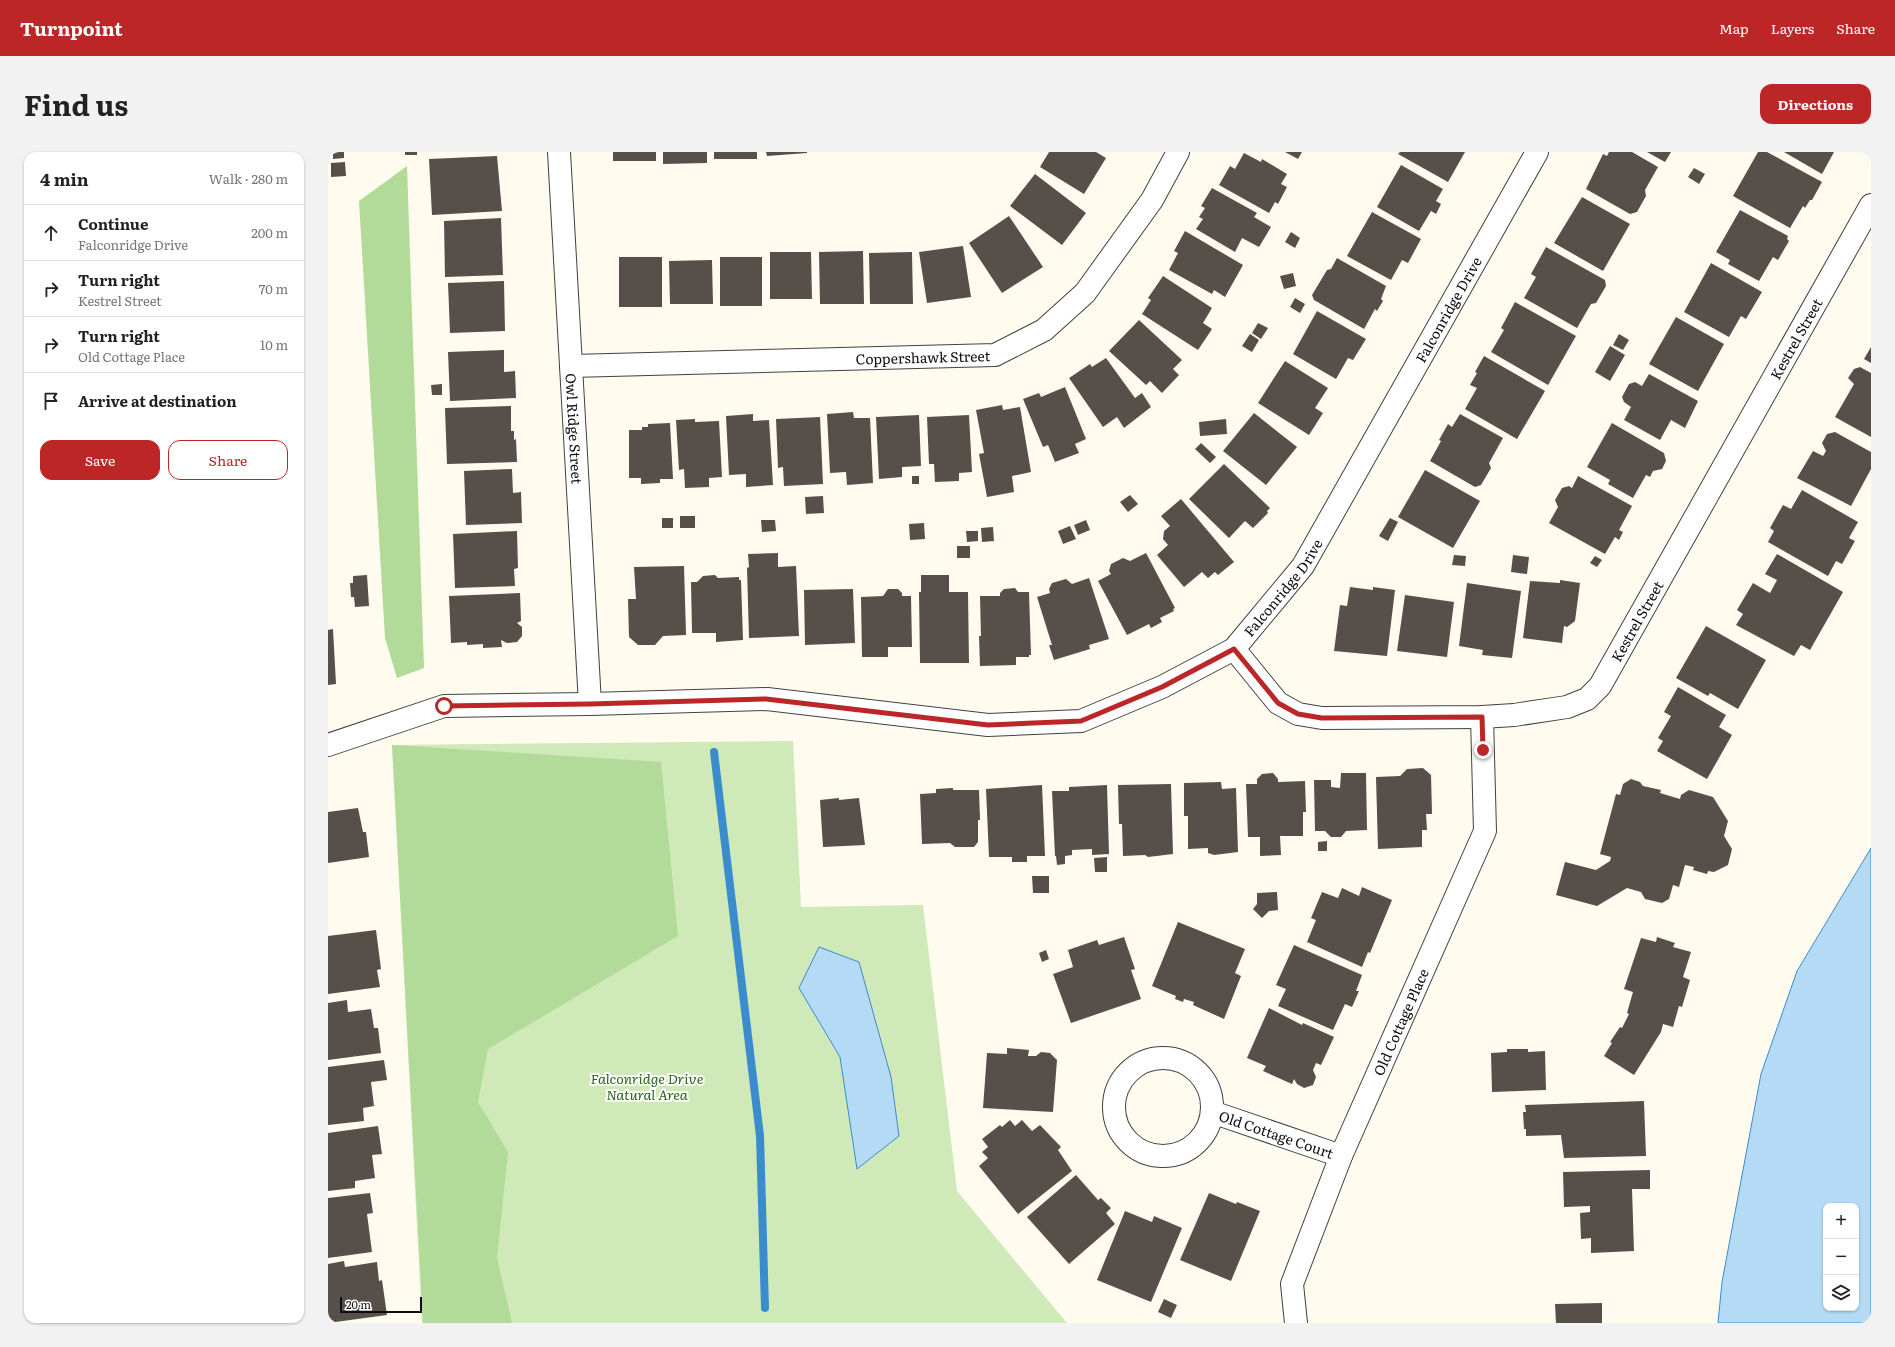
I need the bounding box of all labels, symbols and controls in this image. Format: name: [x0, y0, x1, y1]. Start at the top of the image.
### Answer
text: Turnpoint: [20, 14, 123, 42]
text: Map: [1719, 18, 1749, 38]
text: Layers: [1771, 18, 1814, 38]
text: Share: [1836, 18, 1875, 38]
text: Find us: [24, 83, 128, 125]
button: Directions: [1760, 84, 1871, 124]
text: 4 min: [40, 166, 89, 191]
text: Walk · 280 m: [209, 169, 288, 188]
text: Continue: [78, 212, 148, 235]
icon: ahead: [40, 222, 62, 244]
text: 200 m: [251, 223, 288, 242]
text: Falconridge Drive: [78, 235, 188, 254]
street label: Falconridge Drive: [1410, 253, 1486, 366]
text: Turn right: [78, 268, 160, 291]
icon: right: [40, 278, 62, 300]
text: 70 m: [259, 279, 288, 298]
text: Kestrel Street: [78, 291, 162, 310]
street label: Kestrel Street: [1765, 294, 1827, 383]
text: Turn right: [78, 324, 160, 347]
icon: right: [40, 334, 62, 356]
text: 10 m: [260, 335, 288, 354]
street label: Coppershawk Street: [855, 345, 991, 369]
text: Old Cottage Place: [78, 347, 185, 366]
street label: Owl Ridge Street: [561, 373, 588, 485]
text: Arrive at destination: [78, 389, 237, 412]
icon: arrive: [40, 390, 62, 412]
button: Save: [40, 440, 160, 480]
button: Share: [168, 440, 288, 480]
street label: Falconridge Drive: [1239, 535, 1326, 641]
street label: Kestrel Street: [1606, 577, 1668, 665]
route start: [435, 697, 453, 715]
route end: [1474, 741, 1492, 759]
street label: Old Cottage Place: [1368, 965, 1433, 1079]
park label: Falconridge Drive Natural Area: [590, 1068, 704, 1104]
street label: Old Cottage Court: [1216, 1105, 1337, 1163]
map controls: [1823, 1203, 1859, 1311]
button: +: [1823, 1203, 1859, 1239]
button: −: [1823, 1239, 1859, 1275]
button: layers: [1823, 1275, 1859, 1311]
scale bar: [340, 1295, 422, 1314]
text: 20 m: [346, 1296, 371, 1312]

